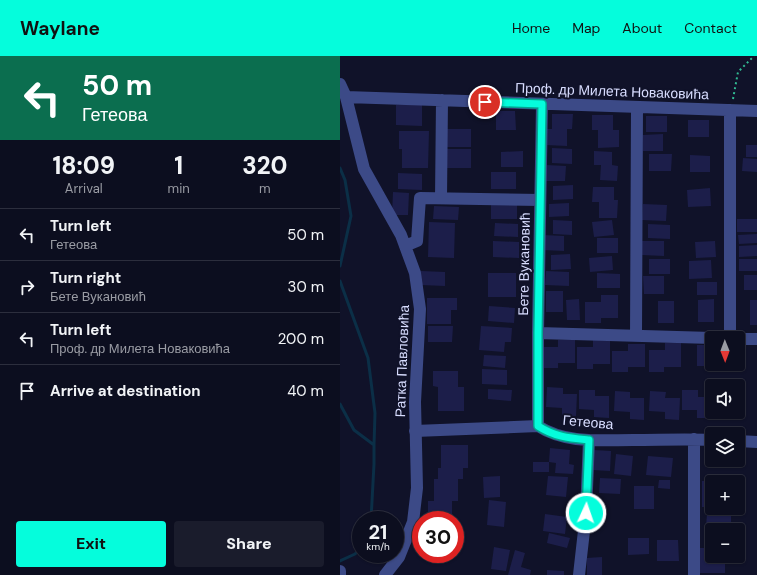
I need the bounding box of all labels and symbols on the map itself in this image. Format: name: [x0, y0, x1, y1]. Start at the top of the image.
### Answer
street label: Проф. др Милета Новаковића: [515, 79, 709, 103]
pin: [468, 85, 502, 119]
street label: Бете Вукановић: [514, 212, 534, 316]
street label: Ратка Павловића: [391, 304, 413, 418]
north arrow: [705, 331, 745, 371]
street label: Гетеова: [562, 411, 614, 433]
position arrow: [565, 492, 607, 534]
speed limit sign: 30: [412, 511, 464, 563]

